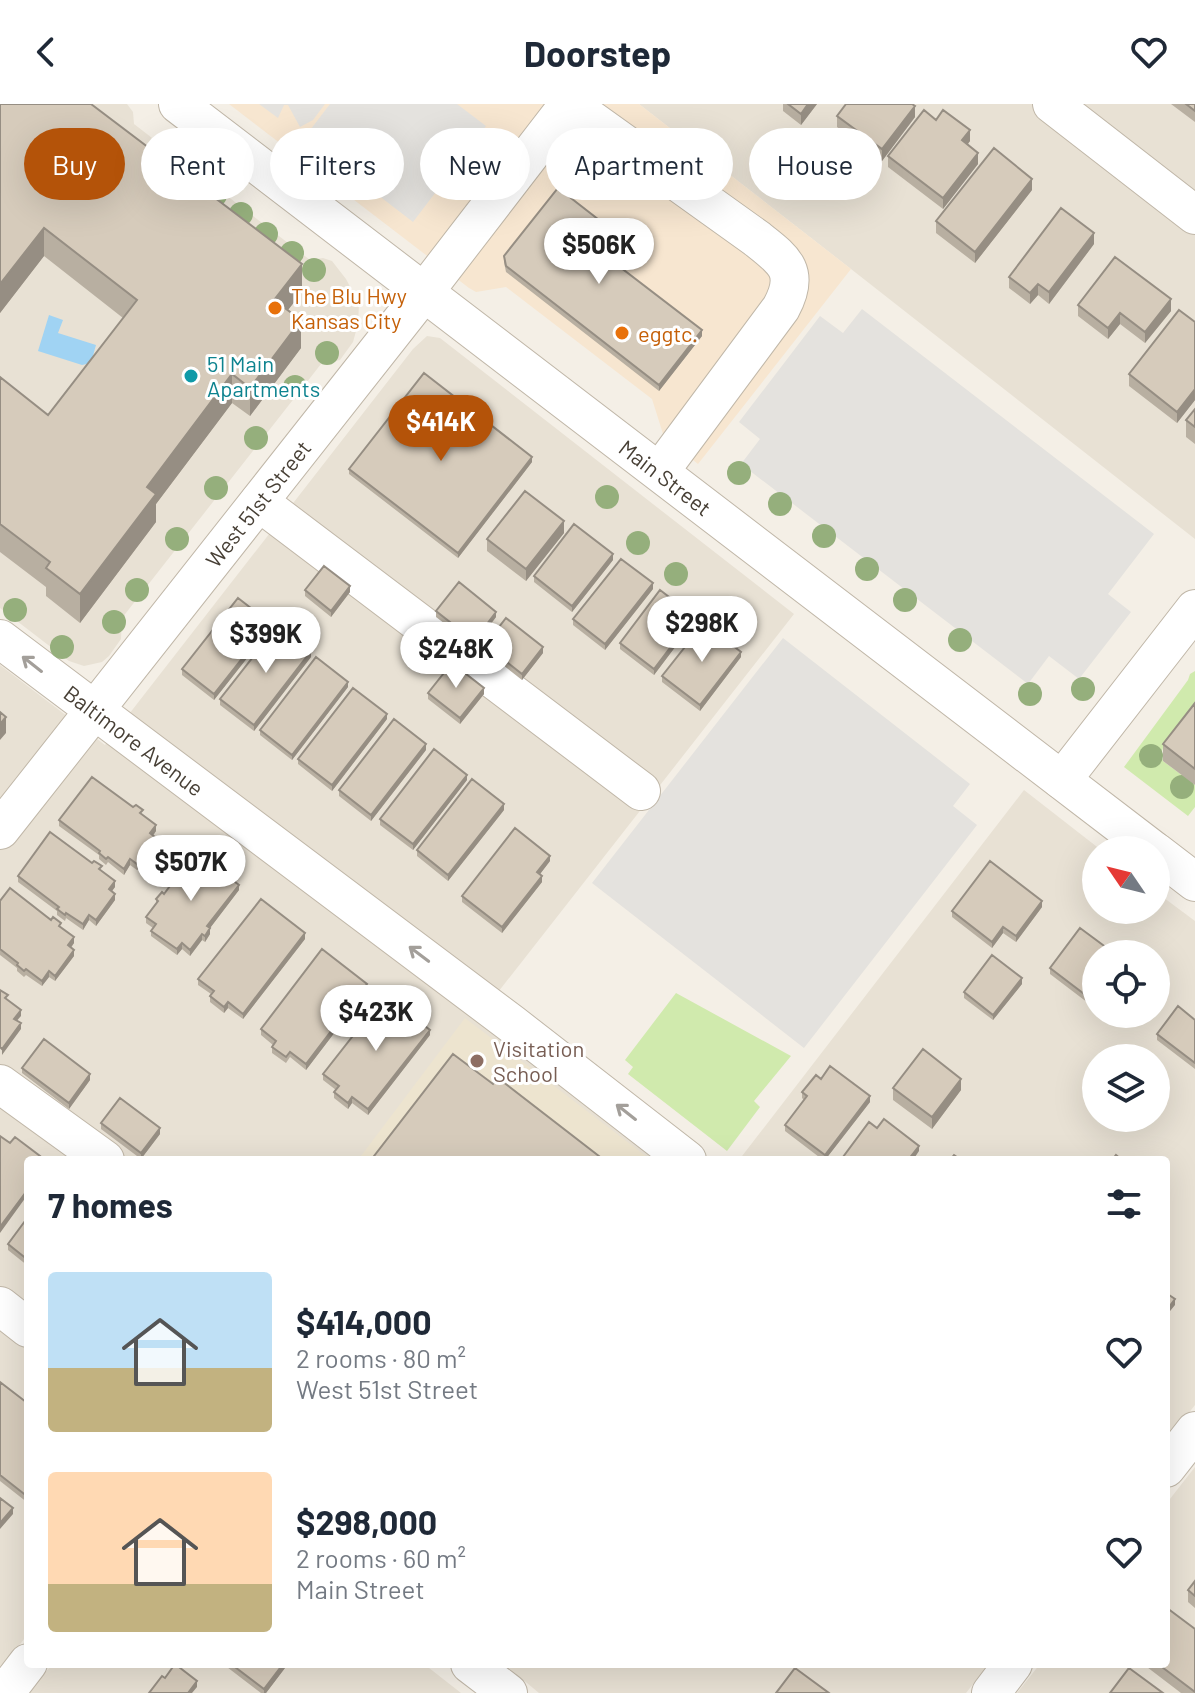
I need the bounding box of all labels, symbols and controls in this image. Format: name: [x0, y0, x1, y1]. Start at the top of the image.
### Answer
icon: back: [24, 30, 68, 74]
icon: heart: [1127, 30, 1171, 74]
text: Doorstep: [524, 31, 671, 74]
chip: Buy: [24, 128, 125, 200]
chip: Rent: [141, 128, 254, 200]
chip: Filters: [270, 128, 404, 200]
chip: New: [420, 128, 530, 200]
chip: Apartment: [546, 128, 733, 200]
chip: House: [749, 128, 882, 200]
pin: $506K: [543, 218, 655, 286]
text: $506K: [562, 228, 636, 259]
place label: The Blu Hwy Kansas City: [291, 282, 407, 333]
marker: The Blu Hwy Kansas City: [266, 299, 284, 317]
place label: eggtc.: [638, 320, 698, 346]
marker: eggtc.: [613, 324, 631, 342]
place label: 51 Main Apartments: [207, 350, 320, 401]
marker: 51 Main Apartments: [182, 367, 200, 385]
pin: $414K: [385, 395, 497, 463]
text: $414K: [406, 405, 476, 436]
street label: Main Street: [614, 434, 717, 521]
street label: West 51st Street: [200, 435, 316, 572]
pin: $298K: [646, 596, 758, 664]
text: $298K: [665, 606, 739, 637]
pin: $399K: [210, 607, 322, 675]
text: $399K: [230, 617, 302, 648]
pin: $248K: [400, 622, 512, 690]
text: $248K: [418, 632, 494, 663]
one-way arrow: [22, 655, 43, 673]
street label: Baltimore Avenue: [59, 679, 209, 801]
pin: $507K: [135, 835, 247, 903]
north arrow: [1082, 836, 1170, 924]
map controls: [1082, 836, 1170, 1132]
text: $507K: [155, 845, 227, 876]
button: locate: [1082, 940, 1170, 1028]
one-way arrow: [409, 946, 430, 963]
pin: $423K: [320, 985, 432, 1053]
text: $423K: [338, 995, 414, 1026]
place label: Visitation School: [493, 1035, 584, 1086]
button: layers: [1082, 1044, 1170, 1132]
marker: Visitation School: [468, 1052, 486, 1070]
one-way arrow: [616, 1104, 637, 1121]
icon: filters: [1102, 1182, 1146, 1226]
text: 7 homes: [48, 1184, 173, 1225]
text: $414,000: [296, 1301, 432, 1342]
icon: home: [112, 1304, 208, 1400]
icon: heart: [1102, 1330, 1146, 1374]
text: 2 rooms · 80 m²: [296, 1342, 466, 1373]
text: West 51st Street: [296, 1373, 478, 1404]
text: $298,000: [296, 1501, 437, 1542]
icon: home: [112, 1504, 208, 1600]
icon: heart: [1102, 1530, 1146, 1574]
text: 2 rooms · 60 m²: [296, 1542, 466, 1573]
text: Main Street: [296, 1573, 425, 1604]

